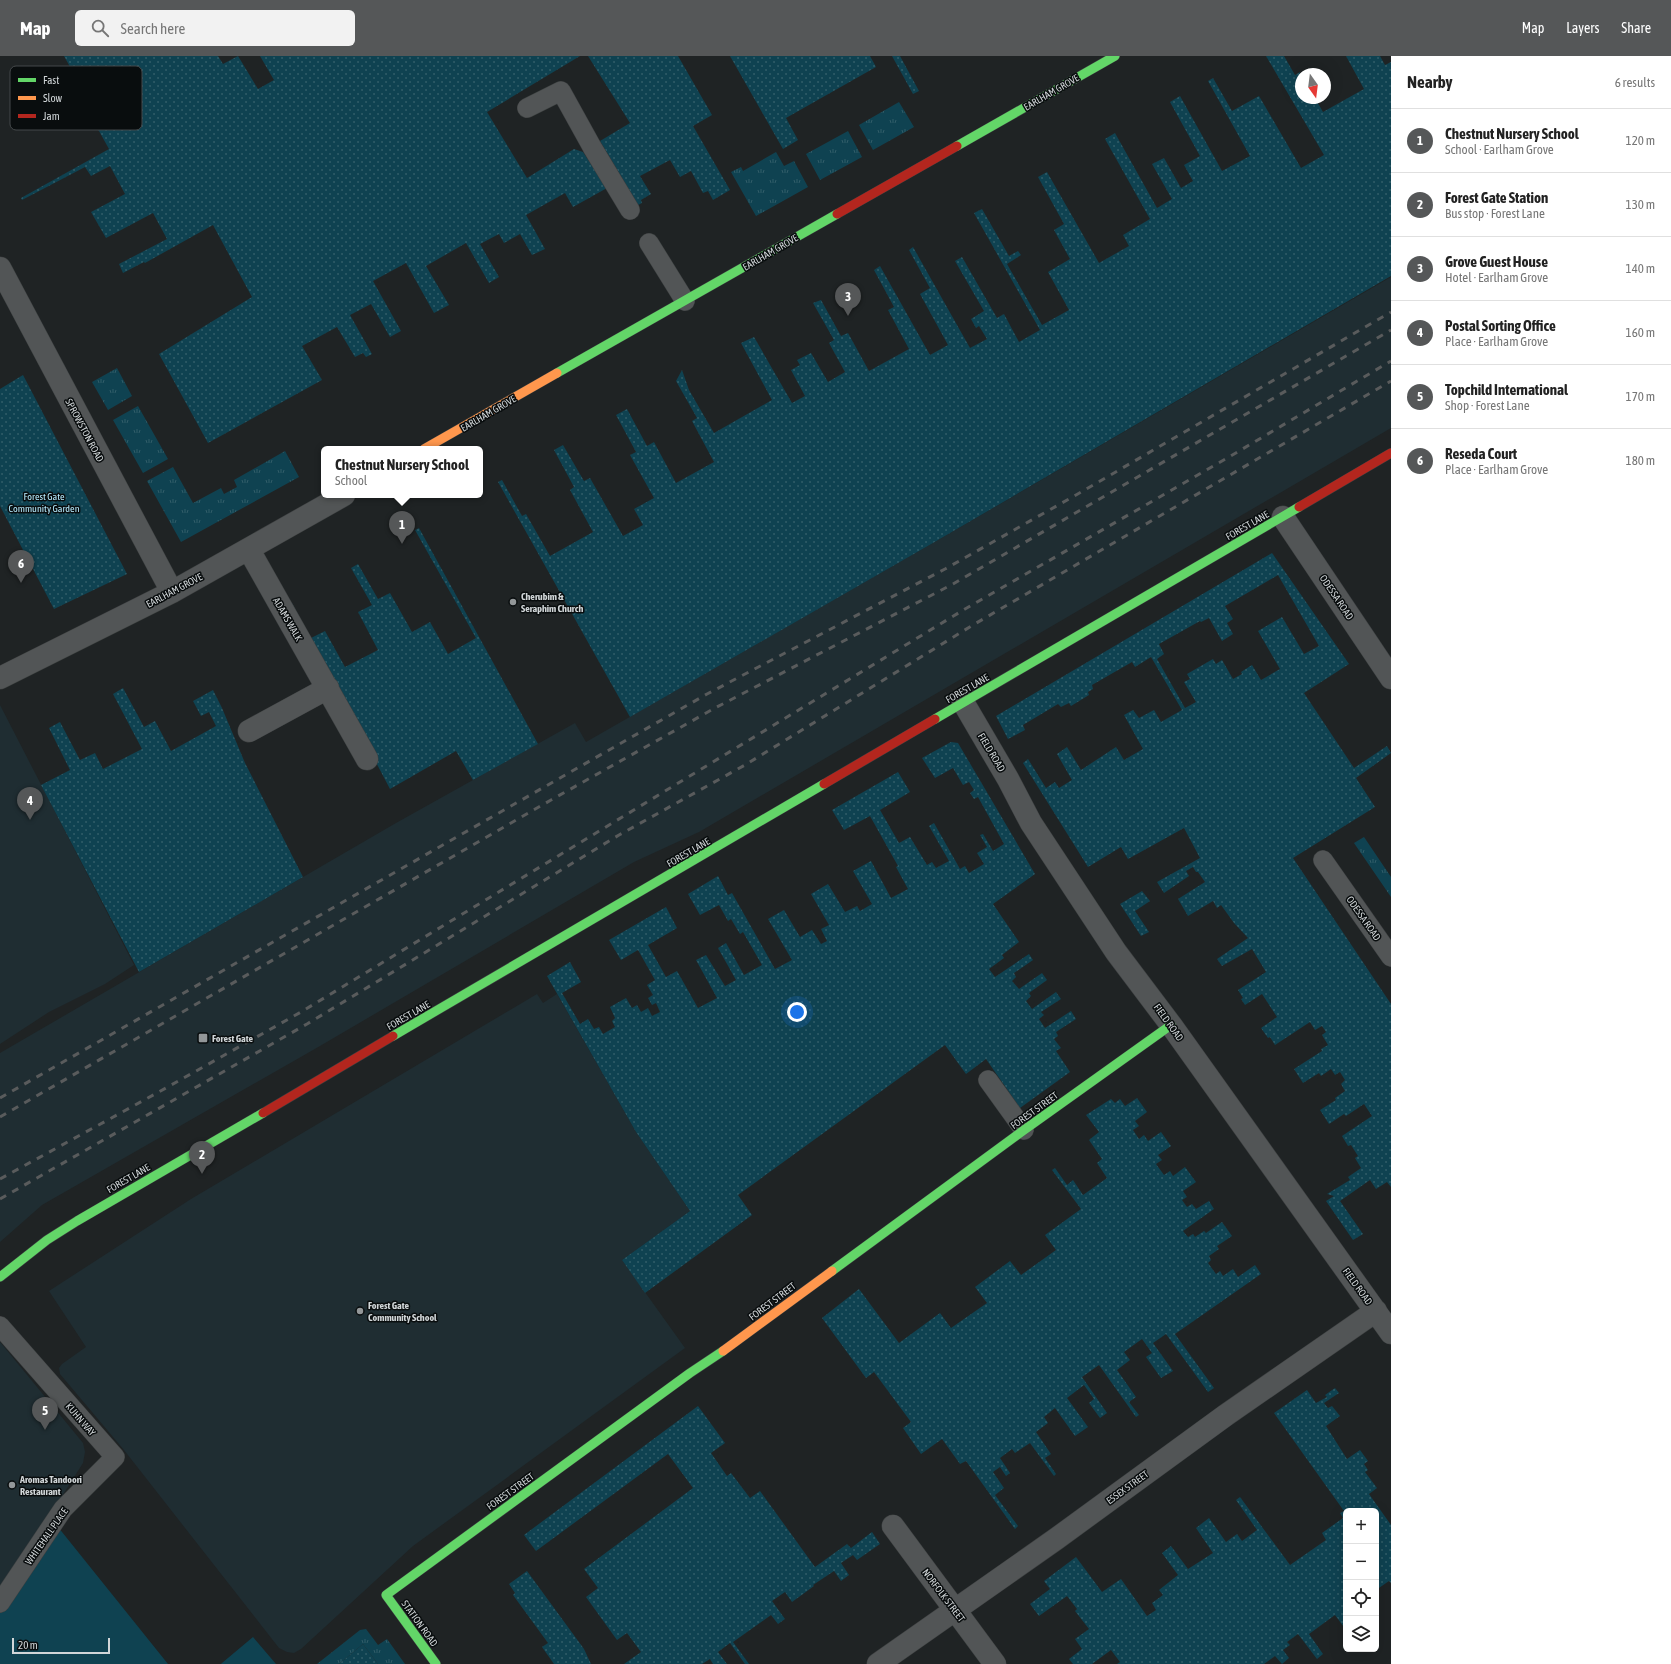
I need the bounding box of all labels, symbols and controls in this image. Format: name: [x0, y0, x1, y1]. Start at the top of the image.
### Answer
search box: [75, 10, 355, 46]
text: Map: [20, 17, 51, 39]
icon: search: [89, 17, 111, 39]
text: Search here: [121, 20, 185, 37]
text: Map: [1522, 20, 1544, 36]
text: Layers: [1566, 20, 1599, 36]
text: Share: [1621, 20, 1651, 36]
legend: [10, 66, 142, 130]
north arrow: [1295, 68, 1331, 104]
street label: EARLHAM GROVE: [1022, 72, 1081, 113]
text: Nearby: [1407, 72, 1453, 92]
text: Fast: [43, 74, 59, 86]
text: 6 results: [1615, 75, 1655, 90]
text: Slow: [43, 92, 62, 104]
text: Jam: [43, 110, 60, 122]
text: Chestnut Nursery School: [1445, 125, 1579, 142]
text: 1: [1417, 133, 1423, 148]
text: 120 m: [1626, 133, 1655, 148]
text: School · Earlham Grove: [1445, 142, 1554, 157]
text: Forest Gate Station: [1445, 189, 1548, 206]
text: 2: [1417, 197, 1423, 212]
text: 130 m: [1626, 197, 1655, 212]
text: Bus stop · Forest Lane: [1445, 206, 1545, 221]
street label: EARLHAM GROVE: [741, 232, 800, 273]
text: Grove Guest House: [1445, 253, 1548, 270]
text: 3: [1417, 261, 1423, 276]
text: 140 m: [1626, 261, 1655, 276]
text: Hotel · Earlham Grove: [1445, 270, 1548, 285]
pin: 3: [835, 283, 861, 316]
text: Postal Sorting Office: [1445, 317, 1556, 334]
text: 4: [1417, 325, 1423, 340]
text: 160 m: [1626, 325, 1655, 340]
text: Place · Earlham Grove: [1445, 334, 1548, 349]
text: Topchild International: [1445, 381, 1568, 398]
text: 5: [1417, 389, 1423, 404]
text: 170 m: [1626, 389, 1655, 404]
street label: EARLHAM GROVE: [459, 393, 518, 434]
street label: SPROWSTON ROAD: [63, 397, 106, 464]
text: Shop · Forest Lane: [1445, 398, 1530, 413]
text: Reseda Court: [1445, 445, 1517, 462]
popup: [321, 446, 483, 498]
text: 6: [1417, 453, 1423, 468]
text: 180 m: [1626, 453, 1655, 468]
text: Chestnut Nursery School: [335, 456, 469, 473]
text: Place · Earlham Grove: [1445, 462, 1548, 477]
text: School: [335, 473, 367, 488]
park label: Forest Gate Community Garden: [9, 491, 80, 514]
street label: FOREST LANE: [1224, 508, 1271, 542]
pin: 1: [389, 511, 415, 544]
pin: 6: [8, 550, 34, 583]
street label: EARLHAM GROVE: [144, 571, 205, 610]
street label: ODESSA ROAD: [1318, 573, 1356, 622]
place label: Cherubim & Seraphim Church: [521, 591, 583, 614]
street label: ADAMS WALK: [271, 596, 304, 643]
marker: Cherubim & Seraphim Church: [508, 597, 518, 607]
street label: FOREST LANE: [944, 671, 991, 705]
street label: FIELD ROAD: [976, 731, 1008, 774]
pin: 4: [17, 787, 43, 820]
street label: FOREST LANE: [665, 835, 712, 869]
street label: ODESSA ROAD: [1344, 894, 1383, 943]
street label: FOREST LANE: [385, 998, 432, 1032]
your location: [787, 1002, 807, 1022]
street label: FIELD ROAD: [1152, 1002, 1186, 1043]
marker: Forest Gate: [197, 1032, 209, 1044]
place label: Forest Gate: [212, 1033, 254, 1044]
street label: FOREST STREET: [1009, 1089, 1061, 1131]
pin: 2: [189, 1141, 215, 1174]
street label: FOREST LANE: [105, 1161, 152, 1195]
street label: FIELD ROAD: [1341, 1266, 1375, 1307]
street label: FOREST STREET: [747, 1280, 798, 1323]
place label: Forest Gate Community School: [368, 1300, 437, 1323]
marker: Forest Gate Community School: [355, 1306, 365, 1316]
pin: 5: [32, 1397, 58, 1430]
street label: KUHN WAY: [63, 1401, 98, 1438]
street label: ESSEX STREET: [1104, 1468, 1151, 1506]
street label: FOREST STREET: [485, 1470, 537, 1512]
place label: Aromas Tandoori Restaurant: [19, 1474, 82, 1497]
marker: Aromas Tandoori Restaurant: [7, 1480, 17, 1490]
street label: WHITEHALL PLACE: [23, 1505, 70, 1567]
map controls: [1343, 1508, 1379, 1652]
button: +: [1343, 1508, 1379, 1544]
button: −: [1343, 1544, 1379, 1580]
street label: NORFOLK STREET: [920, 1567, 967, 1624]
button: locate: [1343, 1580, 1379, 1616]
street label: STATION ROAD: [399, 1598, 440, 1649]
button: layers: [1343, 1616, 1379, 1652]
scale bar: [12, 1636, 110, 1655]
text: 20 m: [18, 1639, 38, 1651]

